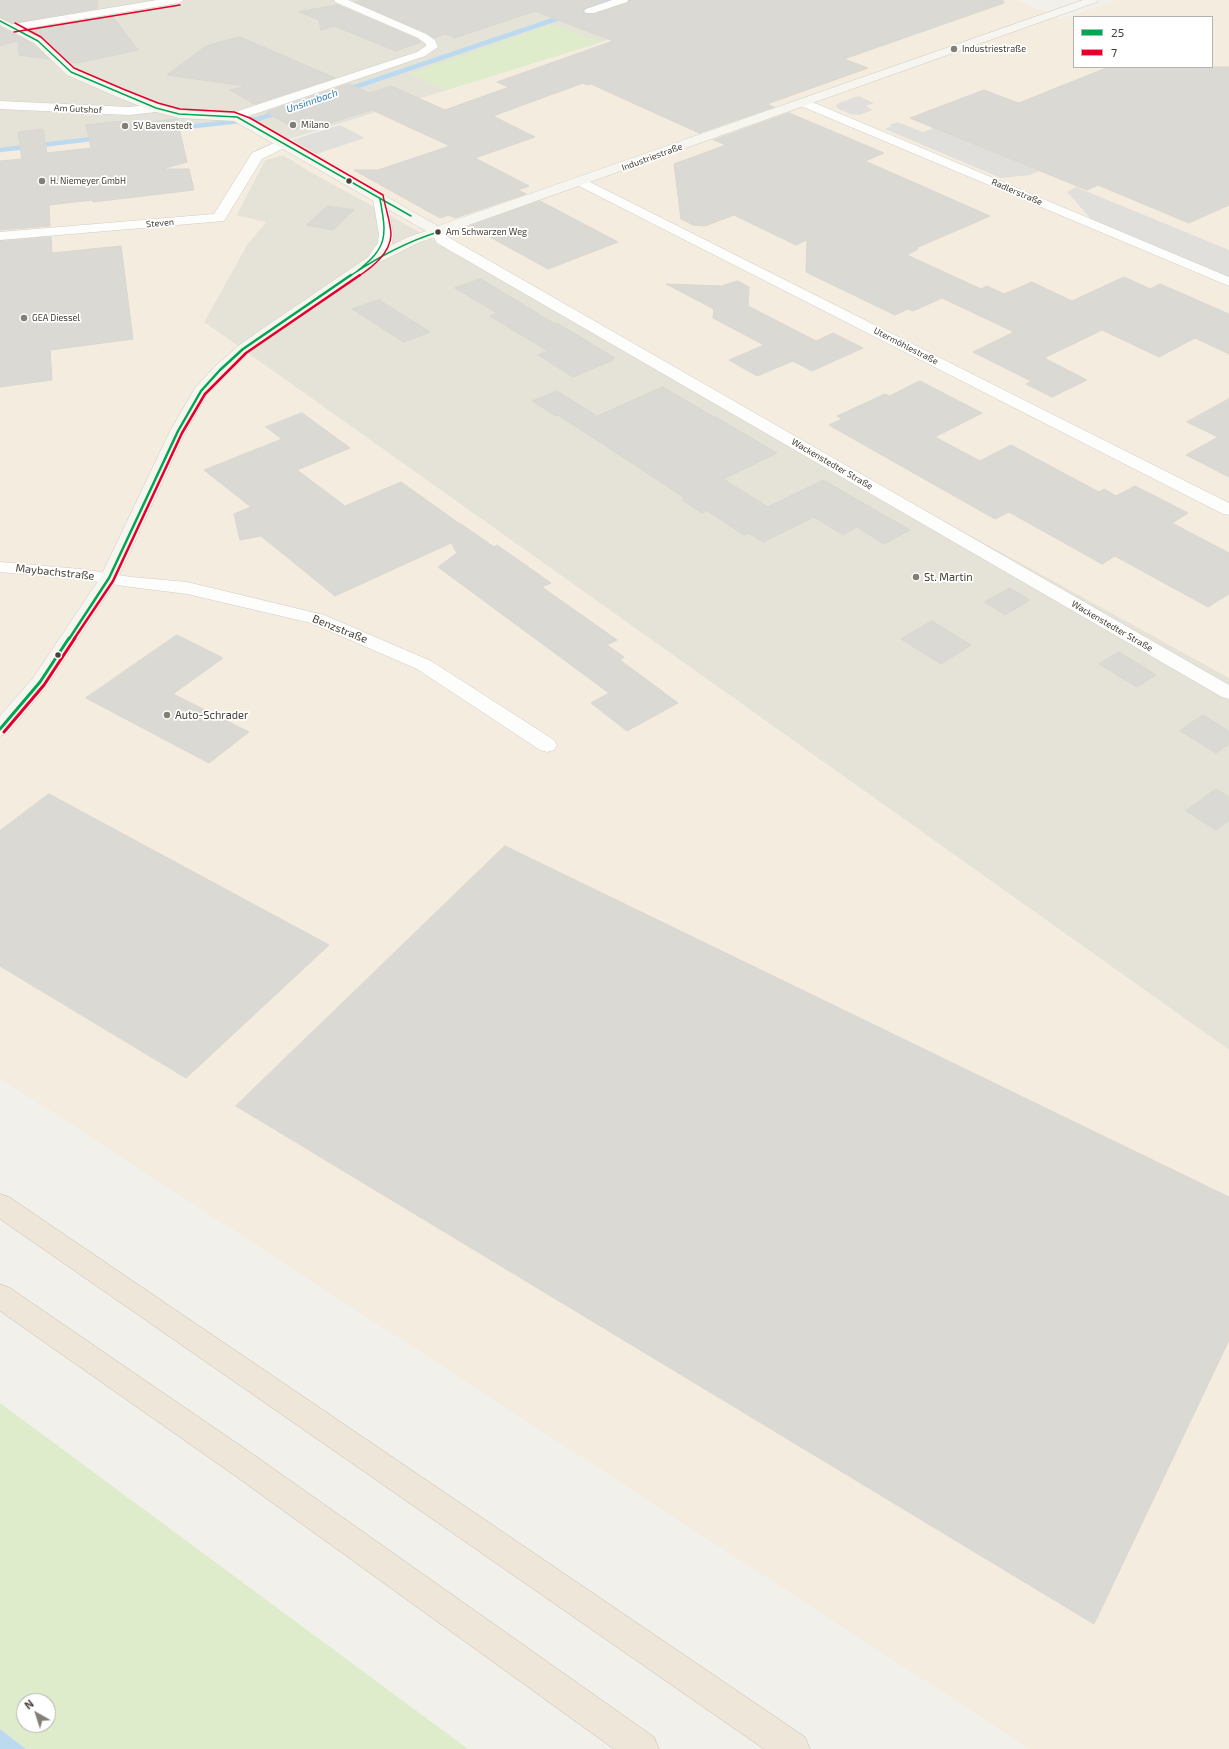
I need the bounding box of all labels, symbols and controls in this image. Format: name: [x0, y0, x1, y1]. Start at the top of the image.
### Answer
legend: [1073, 16, 1213, 68]
text: 25: [1111, 25, 1124, 39]
marker: Industriestraße: [949, 44, 959, 54]
place label: Industriestraße: [962, 44, 1026, 54]
text: 7: [1111, 45, 1117, 59]
water label: Unsinnbach: [285, 87, 339, 115]
street label: Am Gutshof: [54, 102, 102, 116]
marker: Milano: [288, 120, 298, 130]
place label: Milano: [301, 120, 329, 130]
marker: SV Bavenstedt: [120, 121, 130, 131]
place label: SV Bavenstedt: [133, 121, 192, 131]
street label: Industriestraße: [620, 141, 684, 173]
marker: H. Niemeyer GmbH: [37, 176, 47, 186]
place label: H. Niemeyer GmbH: [50, 176, 126, 186]
unlabelled marker: [344, 176, 354, 186]
street label: Radlerstraße: [990, 176, 1044, 208]
street label: Steven: [146, 216, 174, 230]
marker: Am Schwarzen Weg: [433, 227, 443, 237]
place label: Am Schwarzen Weg: [446, 227, 527, 237]
marker: GEA Diessel: [19, 313, 29, 323]
place label: GEA Diessel: [32, 313, 80, 323]
street label: Utermöhlestraße: [872, 325, 940, 367]
street label: Wackenstedter Straße: [789, 436, 875, 492]
street label: Maybachstraße: [15, 561, 95, 583]
place label: St. Martin: [924, 570, 973, 584]
marker: St. Martin: [911, 572, 921, 582]
street label: Wackenstedter Straße: [1069, 598, 1155, 654]
street label: Benzstraße: [311, 612, 369, 646]
unlabelled marker: [53, 650, 63, 660]
place label: Auto-Schrader: [175, 708, 248, 722]
marker: Auto-Schrader: [162, 710, 172, 720]
north arrow: [16, 1693, 56, 1733]
text: N: [22, 1697, 36, 1712]

